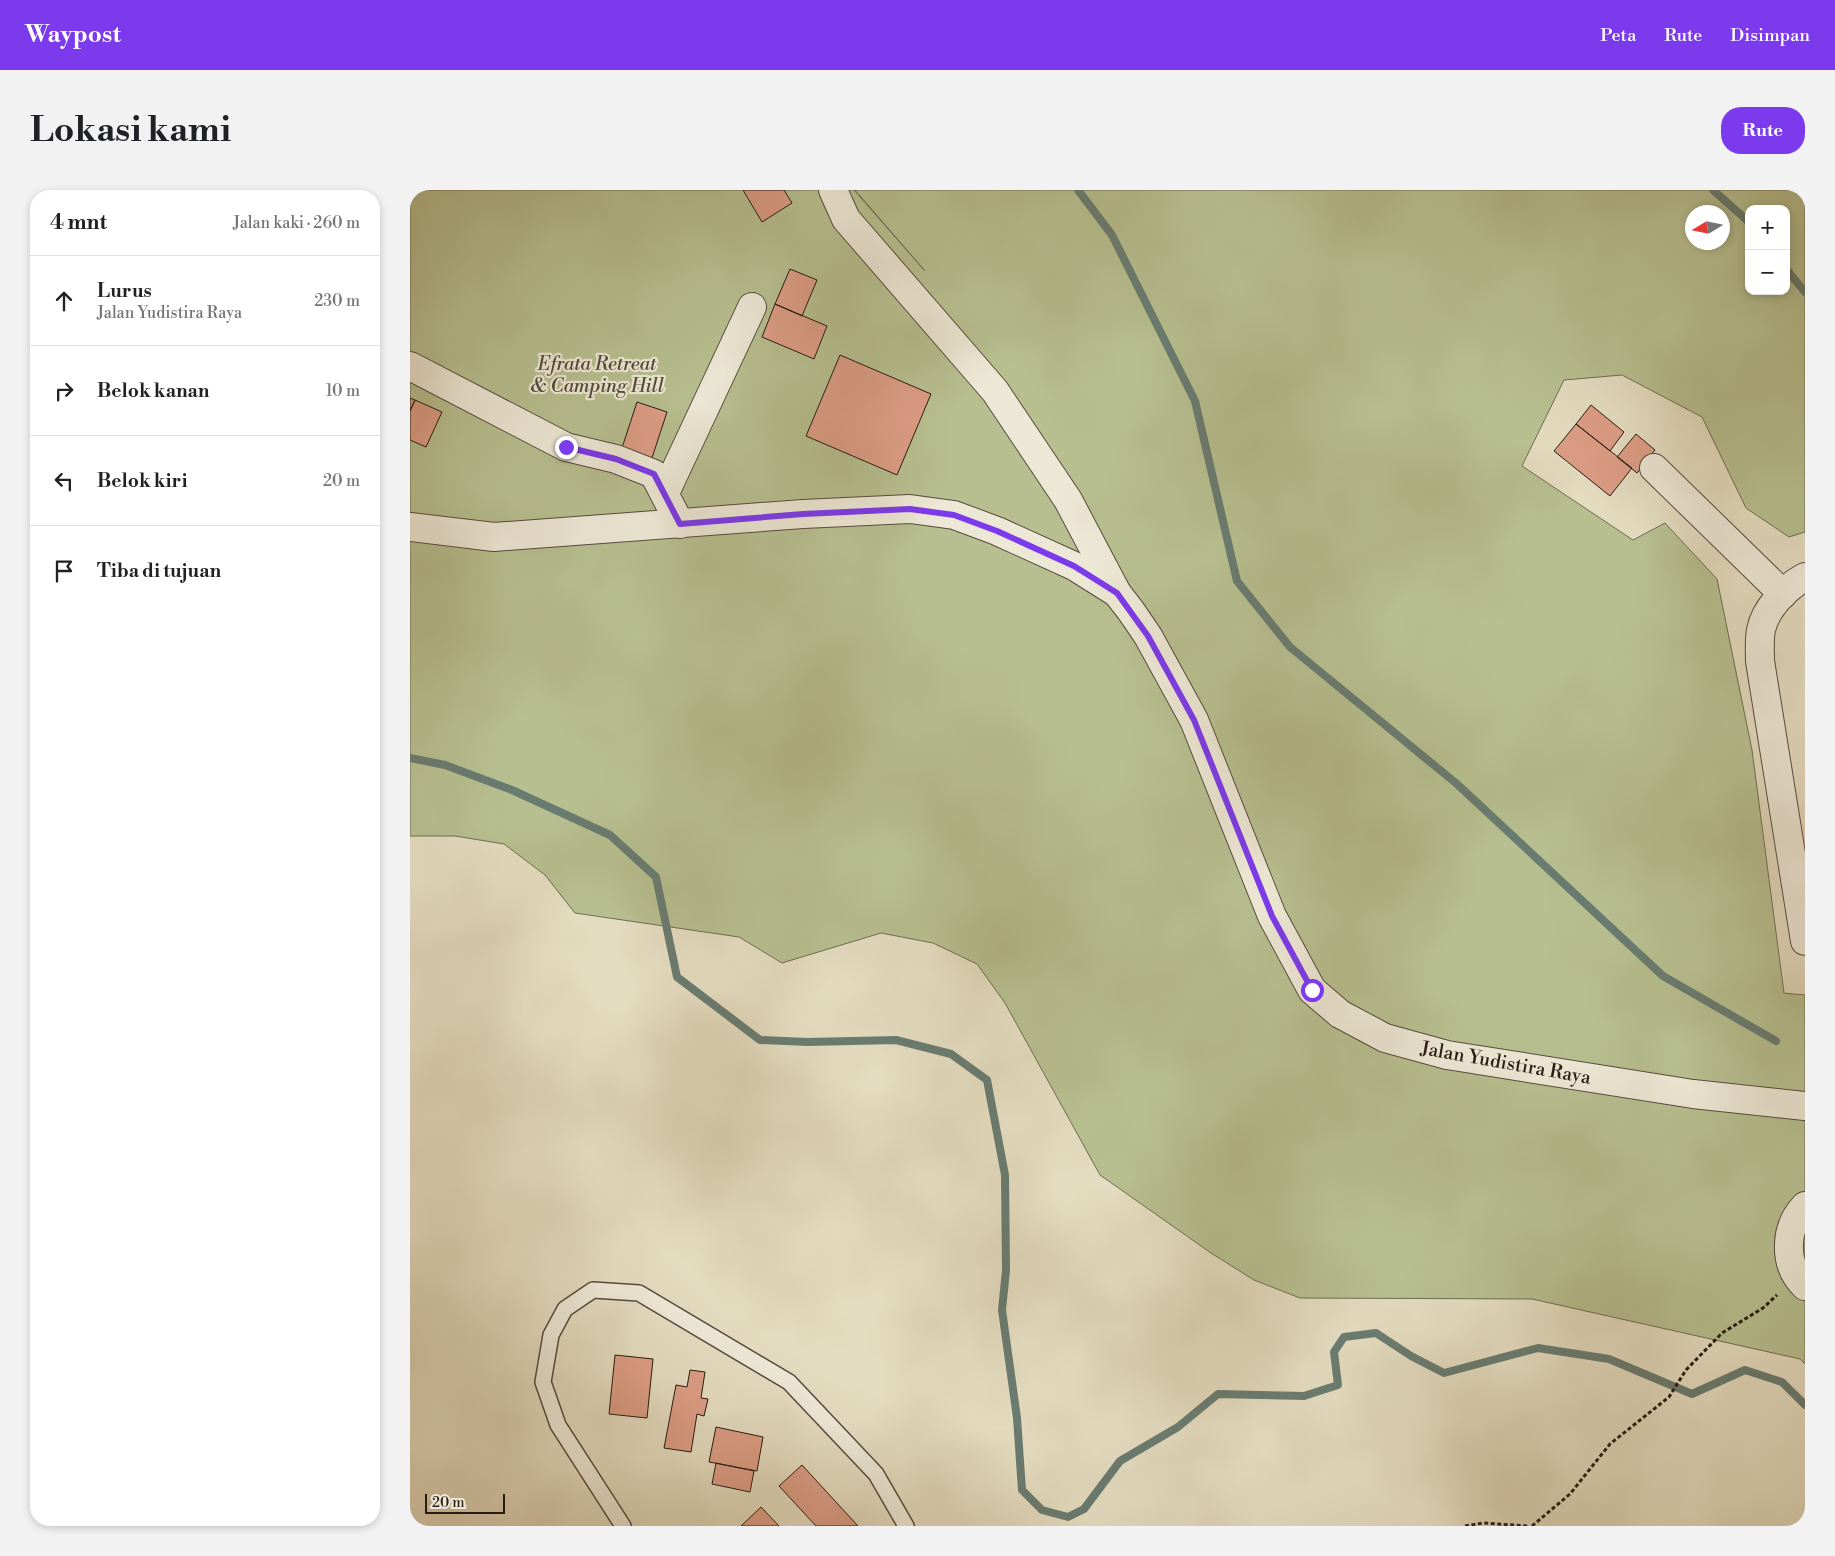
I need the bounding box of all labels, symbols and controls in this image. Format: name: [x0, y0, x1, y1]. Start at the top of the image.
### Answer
text: Waypost: [25, 20, 121, 50]
text: Peta: [1600, 24, 1636, 47]
text: Rute: [1664, 24, 1702, 47]
text: Disimpan: [1730, 24, 1810, 47]
button: Rute: [1721, 107, 1805, 154]
text: Lokasi kami: [30, 109, 231, 152]
north arrow: [1685, 205, 1730, 250]
map controls: [1745, 205, 1790, 295]
button: +: [1745, 205, 1790, 250]
text: 4 mnt: [50, 210, 107, 236]
text: Jalan kaki · 260 m: [233, 213, 360, 233]
button: −: [1745, 250, 1790, 295]
text: Lurus: [97, 279, 152, 303]
icon: ahead: [50, 287, 78, 315]
text: 230 m: [314, 291, 360, 311]
text: Jalan Yudistira Raya: [97, 303, 242, 323]
park label: Efrata Retreat & Camping Hill: [530, 352, 664, 398]
icon: right: [50, 377, 78, 405]
text: Belok kanan: [97, 379, 210, 403]
text: 10 m: [326, 381, 360, 401]
route end: [555, 436, 578, 459]
icon: left: [50, 467, 78, 495]
text: Belok kiri: [97, 469, 187, 493]
text: 20 m: [323, 471, 360, 491]
icon: arrive: [50, 557, 78, 585]
text: Tiba di tujuan: [97, 559, 221, 583]
route start: [1301, 979, 1324, 1002]
street label: Jalan Yudistira Raya: [1418, 1036, 1593, 1090]
scale bar: [425, 1491, 505, 1514]
text: 20 m: [432, 1494, 464, 1512]

